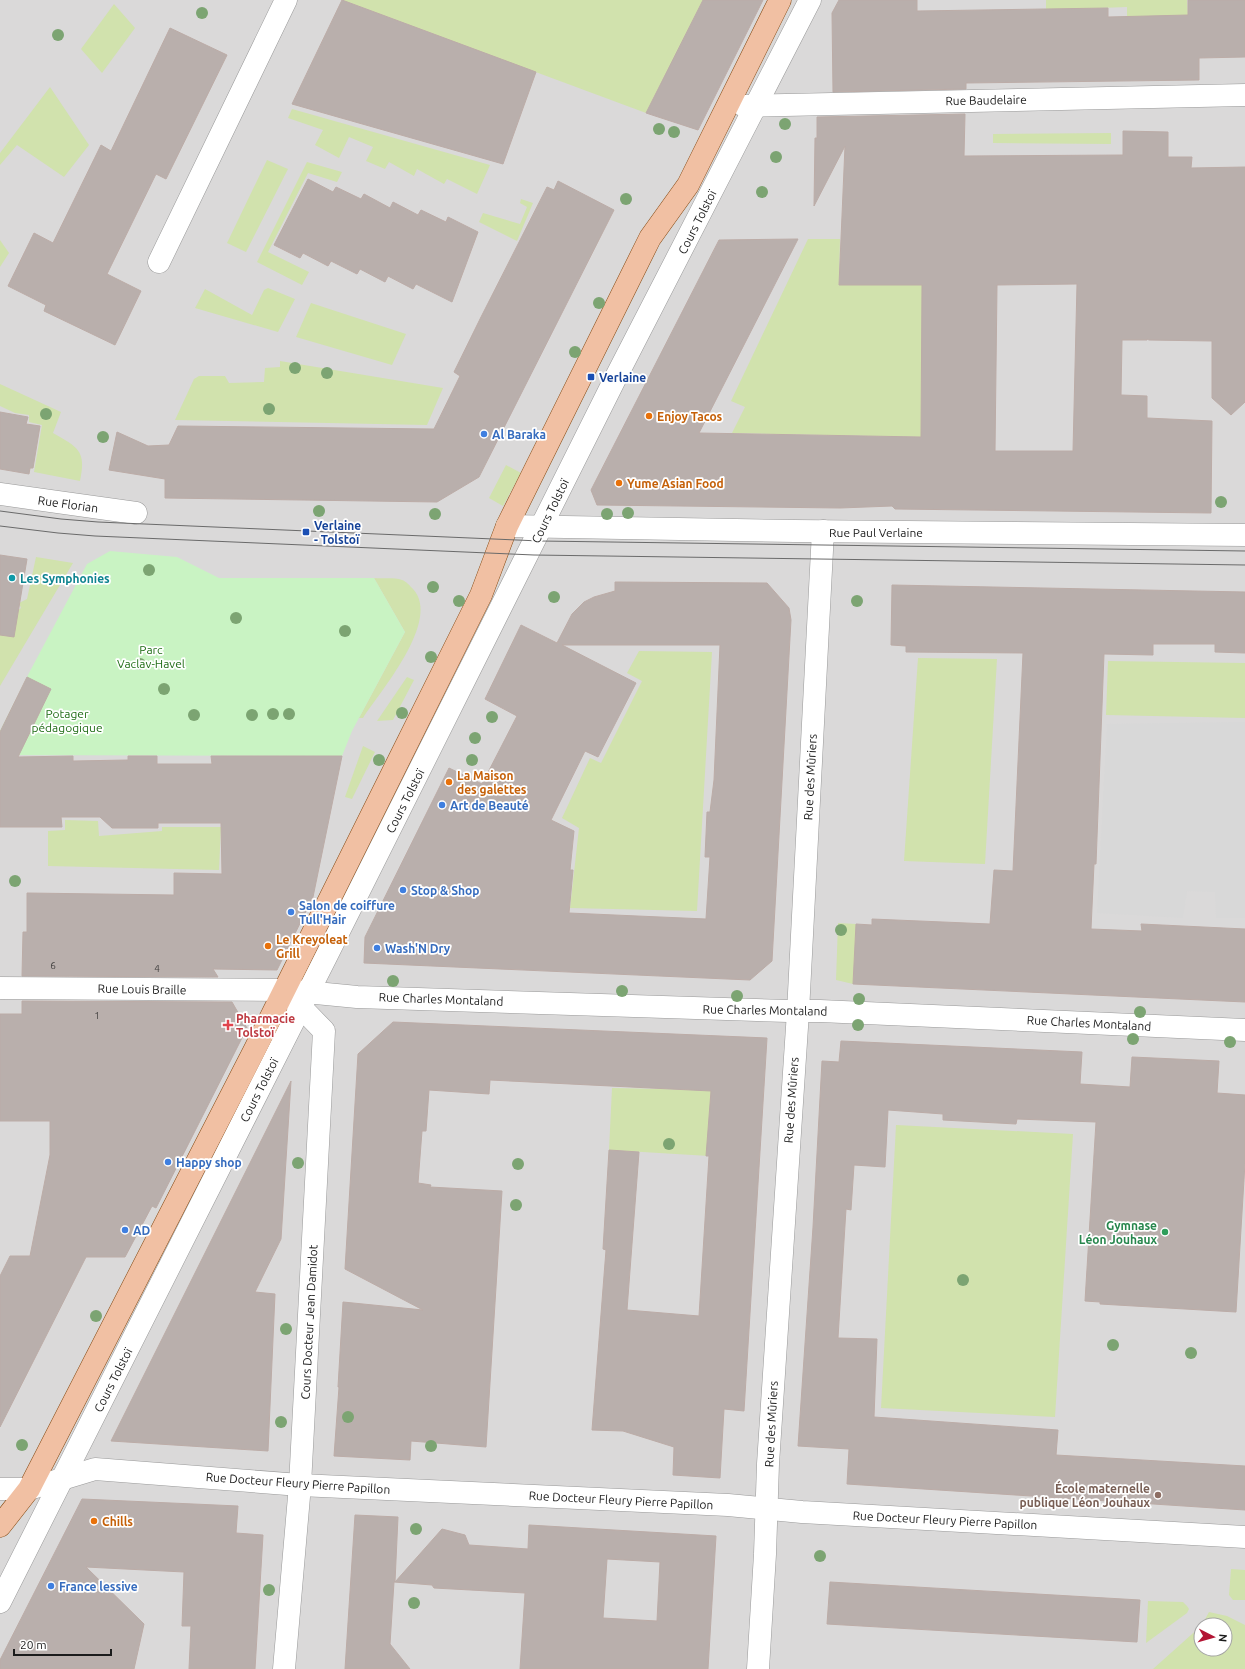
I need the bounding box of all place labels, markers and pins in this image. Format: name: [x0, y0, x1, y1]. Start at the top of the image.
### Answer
place label: Verlaine: [599, 371, 646, 384]
marker: Verlaine: [586, 372, 596, 382]
place label: Enjoy Tacos: [657, 410, 723, 423]
marker: Enjoy Tacos: [644, 411, 654, 421]
place label: Al Baraka: [492, 428, 546, 441]
marker: Al Baraka: [479, 429, 489, 439]
place label: Yume Asian Food: [627, 477, 724, 490]
marker: Yume Asian Food: [614, 478, 624, 488]
place label: Verlaine - Tolstoï: [314, 519, 361, 546]
marker: Verlaine - Tolstoï: [301, 527, 311, 537]
place label: Les Symphonies: [20, 572, 110, 585]
marker: Les Symphonies: [7, 573, 17, 583]
place label: La Maison des galettes: [457, 769, 527, 796]
marker: La Maison des galettes: [444, 777, 454, 787]
place label: Art de Beauté: [450, 799, 529, 812]
marker: Art de Beauté: [437, 800, 447, 810]
place label: Stop & Shop: [411, 884, 479, 897]
marker: Stop & Shop: [398, 885, 408, 895]
place label: Salon de coiffure Tull'Hair: [299, 899, 395, 926]
marker: Salon de coiffure Tull'Hair: [286, 907, 296, 917]
place label: Le Kreyoleat Grill: [276, 933, 348, 960]
marker: Le Kreyoleat Grill: [263, 941, 273, 951]
place label: Wash'N Dry: [385, 942, 451, 955]
marker: Wash'N Dry: [372, 943, 382, 953]
place label: Pharmacie Tolstoï: [236, 1012, 295, 1039]
marker: Pharmacie Tolstoï: [223, 1020, 233, 1030]
place label: Happy shop: [176, 1156, 242, 1169]
marker: Happy shop: [163, 1157, 173, 1167]
place label: Gymnase Léon Jouhaux: [1079, 1219, 1157, 1246]
place label: AD: [133, 1224, 150, 1237]
marker: AD: [120, 1225, 130, 1235]
marker: Gymnase Léon Jouhaux: [1160, 1227, 1170, 1237]
place label: École maternelle publique Léon Jouhaux: [1020, 1480, 1150, 1509]
marker: École maternelle publique Léon Jouhaux: [1153, 1490, 1163, 1500]
place label: Chills: [102, 1515, 133, 1528]
marker: Chills: [89, 1516, 99, 1526]
place label: France lessive: [59, 1580, 138, 1593]
marker: France lessive: [46, 1581, 56, 1591]

